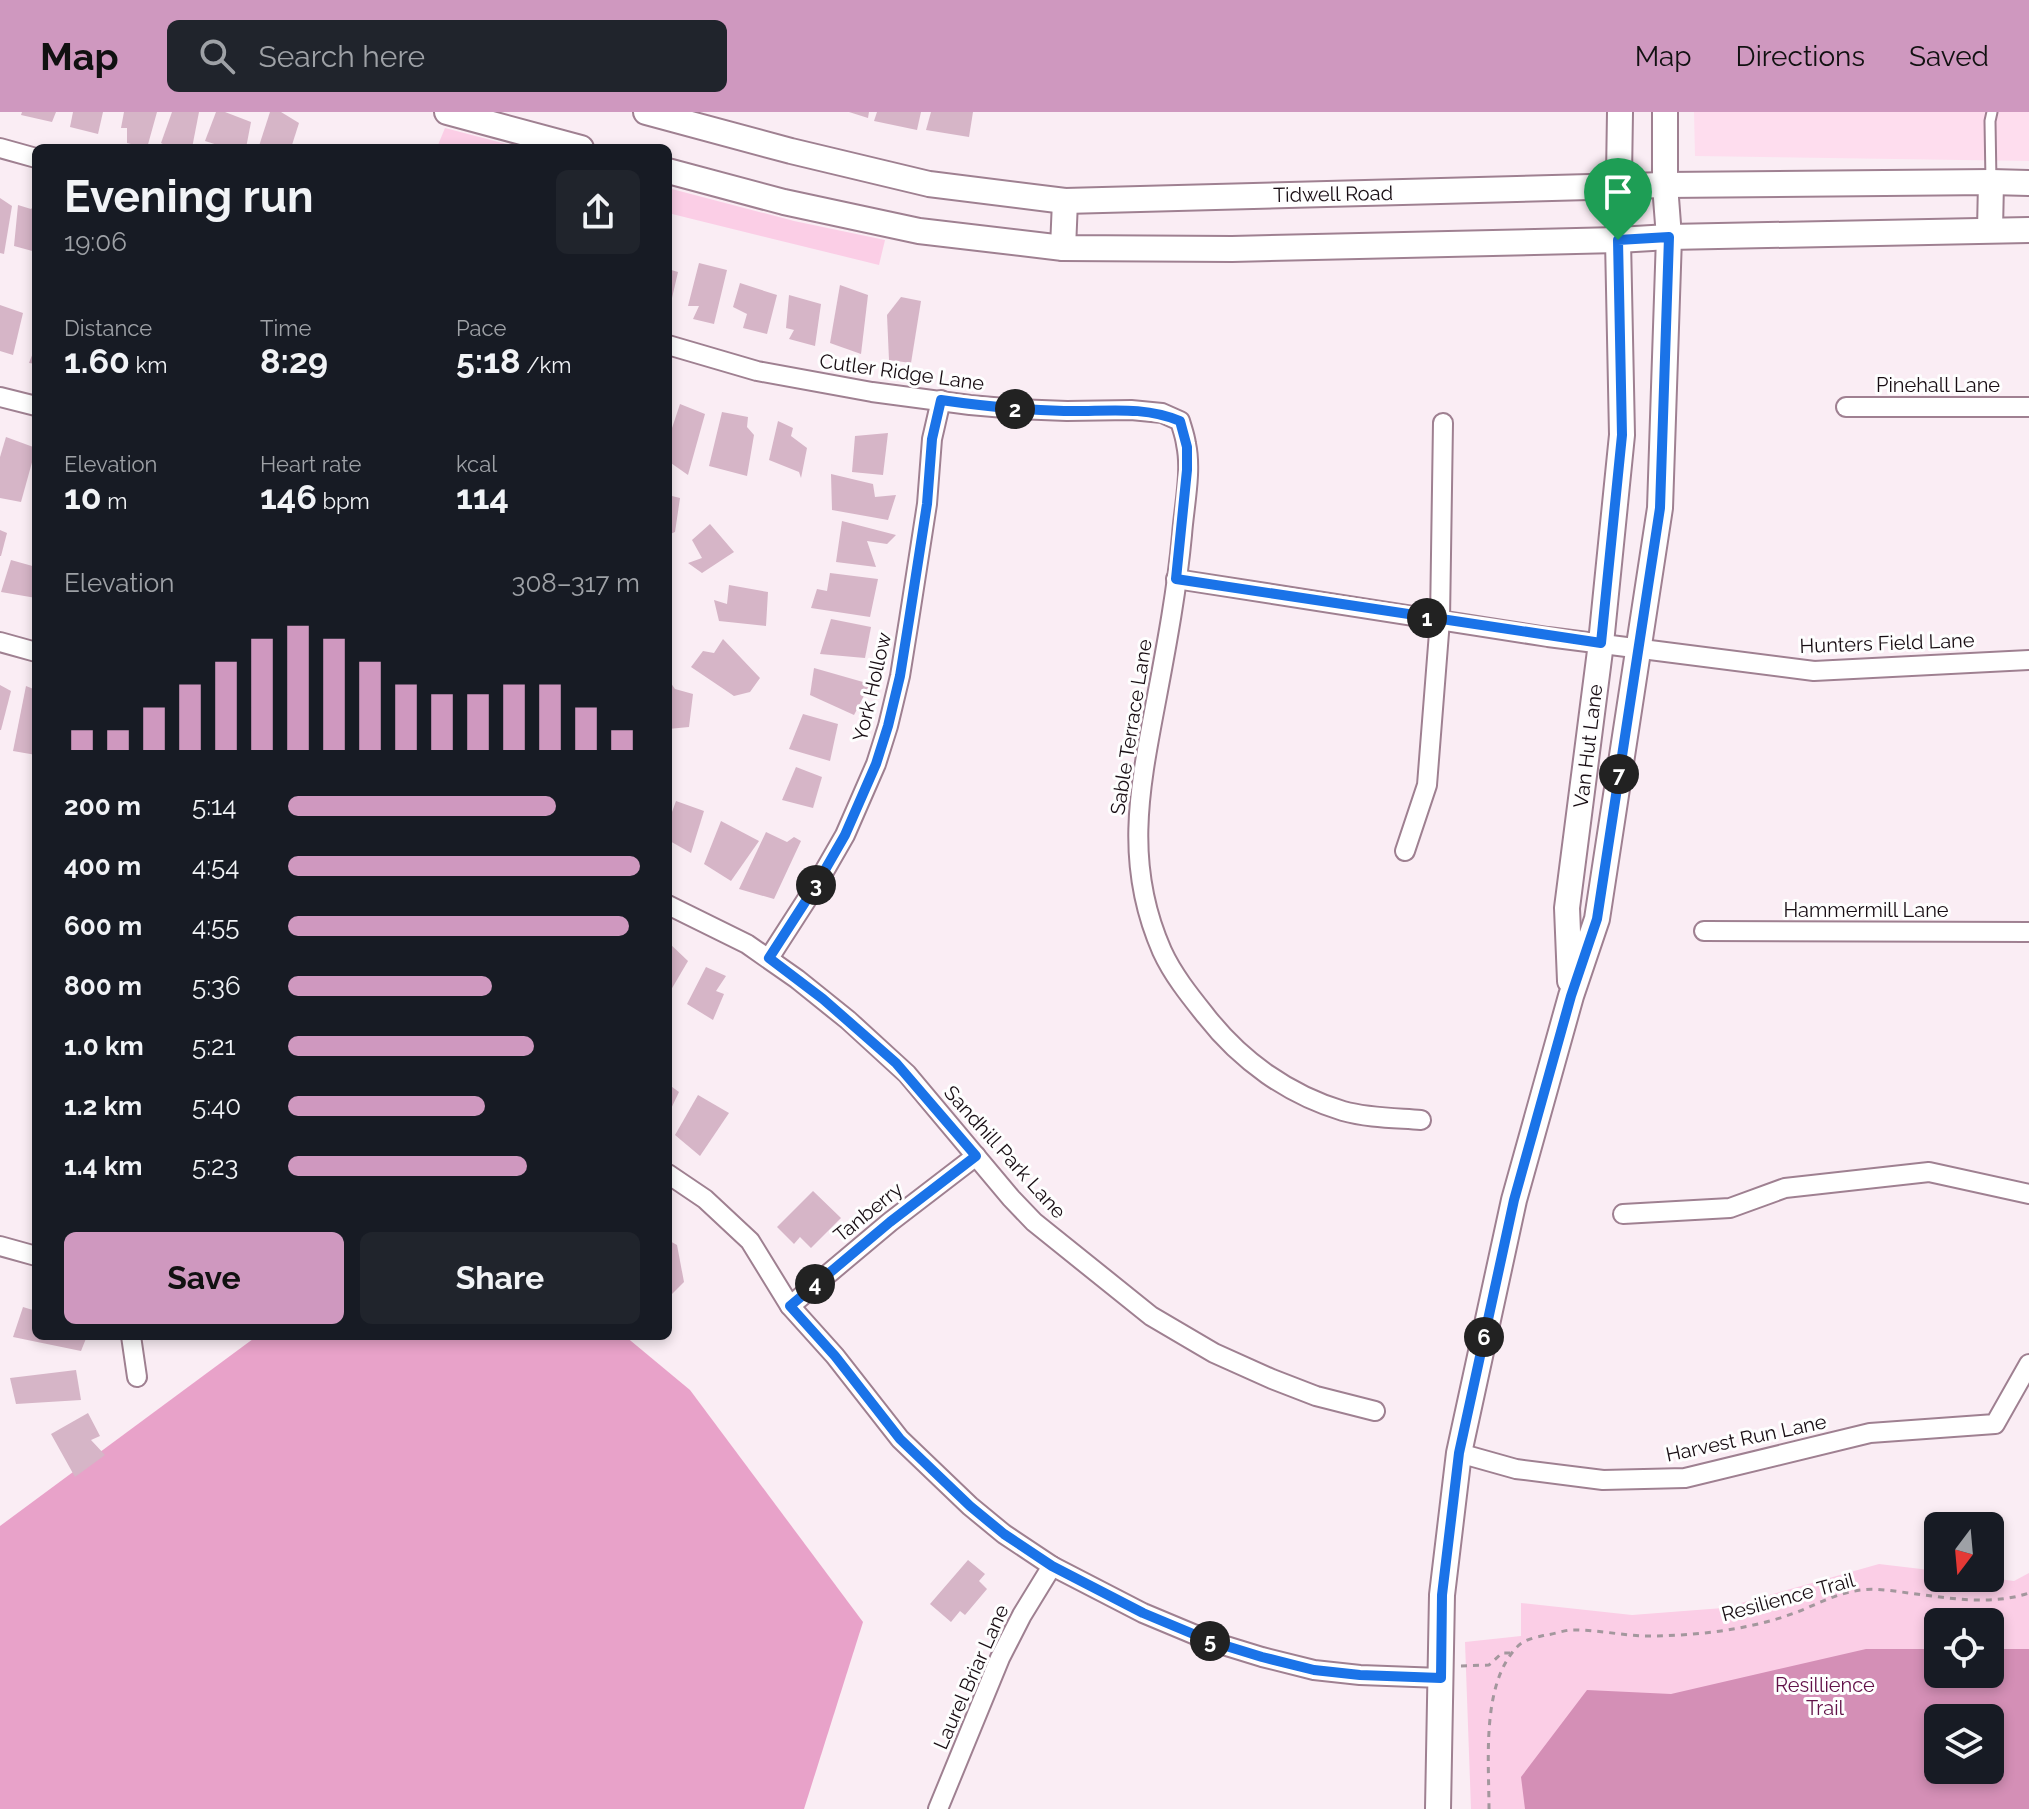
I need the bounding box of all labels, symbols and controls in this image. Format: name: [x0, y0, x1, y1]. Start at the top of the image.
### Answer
search box: [167, 20, 727, 92]
text: Map: [40, 34, 119, 79]
icon: search: [195, 34, 239, 78]
text: Search here: [259, 39, 425, 74]
text: Map: [1635, 40, 1692, 73]
text: Directions: [1736, 40, 1865, 73]
text: Saved: [1909, 40, 1989, 73]
pin: [1584, 158, 1652, 240]
button: share: [556, 170, 640, 254]
icon: arrive: [1596, 170, 1640, 214]
text: Evening run: [64, 171, 313, 222]
street label: Tidwell Road: [1273, 181, 1393, 207]
text: 19:06: [64, 227, 127, 257]
text: Distance: [64, 315, 152, 341]
text: Time: [260, 315, 311, 341]
text: Pace: [456, 315, 506, 341]
text: 1.60: [64, 341, 130, 381]
text: 8:29: [260, 341, 328, 381]
text: 5:18: [456, 341, 521, 381]
street label: Cutler Ridge Lane: [818, 349, 986, 395]
text: km: [130, 352, 167, 378]
text: /km: [521, 352, 571, 378]
street label: Pinehall Lane: [1876, 373, 2000, 397]
pin: 2: [995, 389, 1035, 429]
text: 2: [1009, 396, 1021, 422]
text: Elevation: [64, 451, 157, 477]
text: Heart rate: [260, 451, 361, 477]
text: kcal: [456, 451, 497, 477]
text: 10: [64, 477, 102, 517]
text: 146: [260, 477, 317, 517]
text: 114: [456, 477, 509, 517]
text: m: [102, 488, 128, 514]
text: bpm: [317, 488, 370, 514]
text: Elevation: [64, 568, 174, 598]
text: 308–317 m: [512, 568, 640, 598]
pin: 1: [1407, 598, 1447, 638]
text: 1: [1422, 605, 1432, 631]
street label: Hunters Field Lane: [1799, 628, 1975, 658]
street label: York Hollow: [848, 630, 896, 744]
street label: Sable Terrace Lane: [1105, 637, 1157, 816]
street label: Van Hut Lane: [1568, 682, 1608, 809]
pin: 7: [1599, 754, 1639, 794]
text: 7: [1613, 761, 1625, 787]
text: 200 m: [64, 791, 141, 821]
text: 5:14: [192, 791, 236, 821]
text: 400 m: [64, 851, 141, 881]
text: 4:54: [192, 851, 239, 881]
pin: 3: [796, 865, 836, 905]
text: 3: [810, 872, 822, 898]
street label: Hammermill Lane: [1783, 898, 1949, 922]
text: 600 m: [64, 911, 142, 941]
text: 4:55: [192, 911, 239, 941]
text: 800 m: [64, 971, 142, 1001]
text: 5:36: [192, 971, 241, 1001]
text: 1.0 km: [64, 1031, 144, 1061]
text: 5:21: [192, 1031, 236, 1061]
street label: Sandhill Park Lane: [939, 1081, 1071, 1224]
text: 1.2 km: [64, 1091, 142, 1121]
text: 5:40: [192, 1091, 241, 1121]
text: 1.4 km: [64, 1151, 143, 1181]
text: 5:23: [192, 1151, 239, 1181]
street label: Tanberry: [829, 1177, 907, 1247]
button: Save: [64, 1232, 344, 1324]
button: Share: [360, 1232, 640, 1324]
pin: 4: [795, 1264, 835, 1304]
text: 4: [809, 1271, 821, 1297]
pin: 6: [1464, 1317, 1504, 1357]
text: 6: [1477, 1324, 1491, 1350]
street label: Harvest Run Lane: [1663, 1409, 1829, 1467]
north arrow: [1924, 1512, 2004, 1592]
map controls: [1924, 1512, 2004, 1784]
street label: Resilience Trail: [1719, 1568, 1858, 1626]
street label: Laurel Briar Lane: [928, 1601, 1014, 1753]
button: locate: [1924, 1608, 2004, 1688]
pin: 5: [1190, 1621, 1230, 1661]
text: 5: [1204, 1628, 1216, 1654]
park label: Resillience Trail: [1775, 1673, 1875, 1720]
button: layers: [1924, 1704, 2004, 1784]

